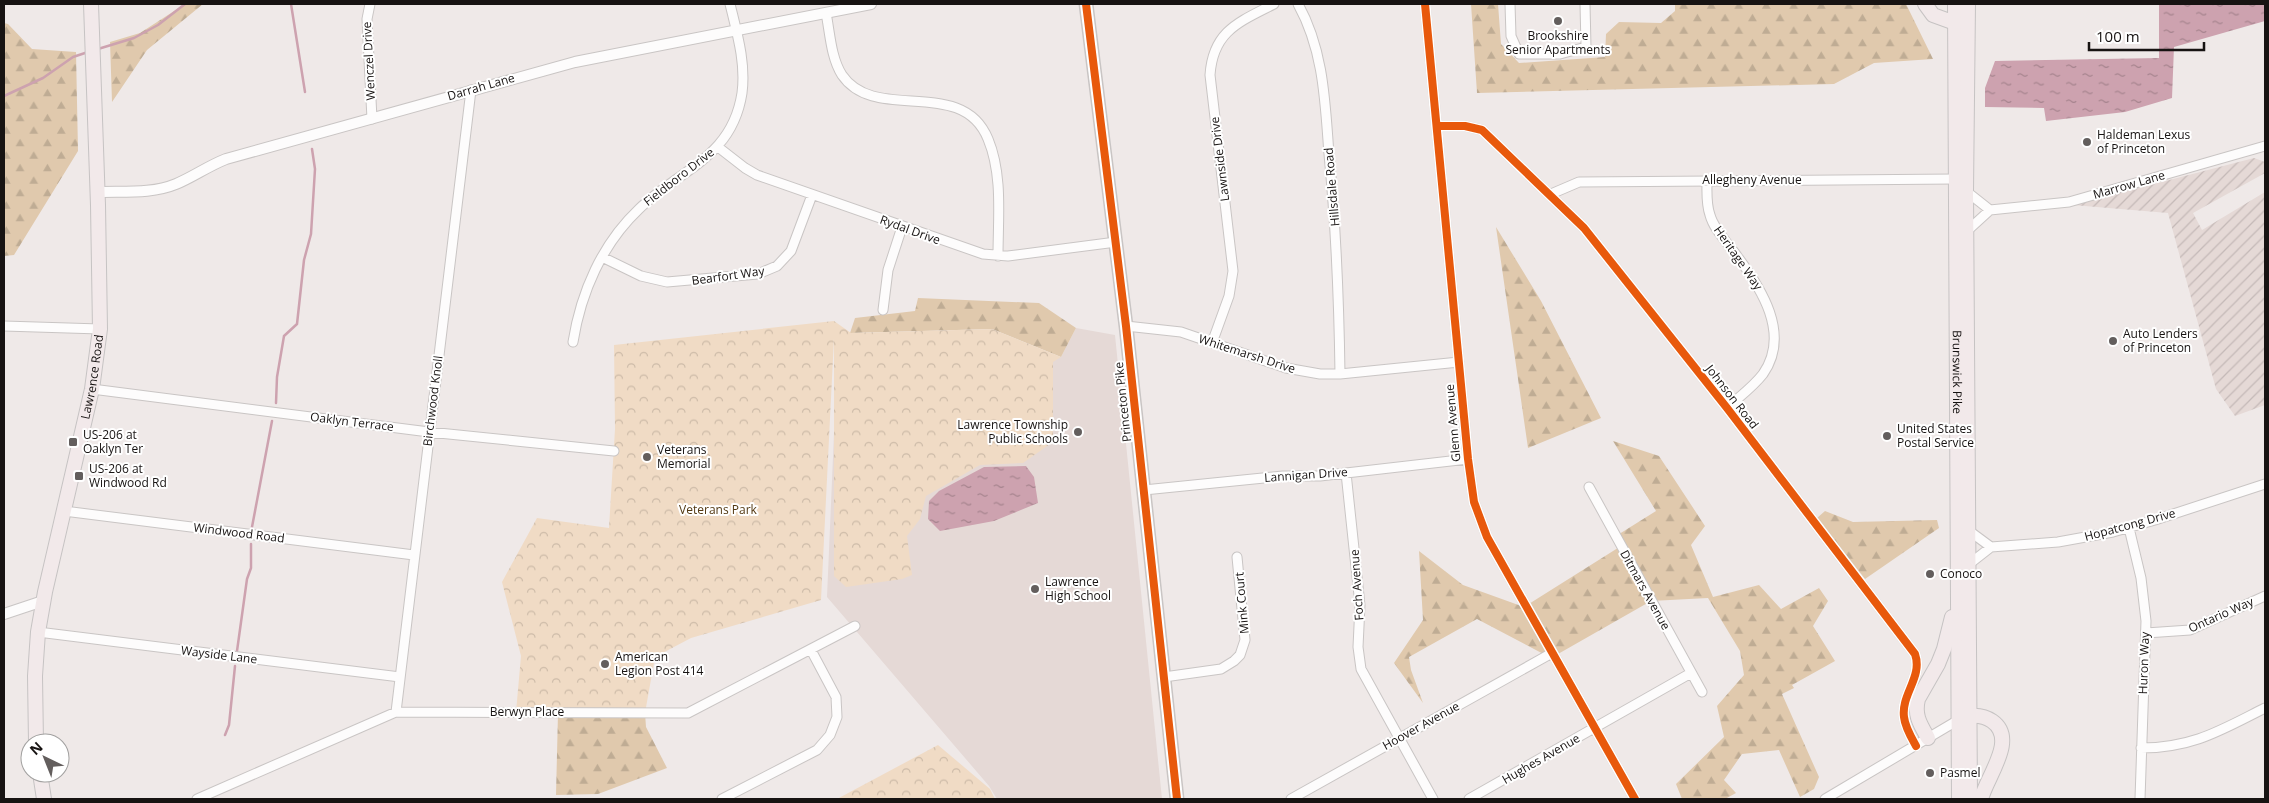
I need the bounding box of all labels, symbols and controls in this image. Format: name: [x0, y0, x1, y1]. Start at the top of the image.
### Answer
marker: Brookshire Senior Apartments: [1552, 15, 1564, 27]
scale bar: [2089, 20, 2204, 52]
street label: Wenczel Drive: [358, 21, 379, 101]
text: 100 m: [2096, 26, 2140, 46]
place label: Brookshire Senior Apartments: [1506, 27, 1611, 58]
street label: Darrah Lane: [445, 69, 517, 104]
street label: Lawnside Drive: [1206, 116, 1233, 202]
place label: Haldeman Lexus of Princeton: [2097, 126, 2191, 157]
marker: Haldeman Lexus of Princeton: [2081, 136, 2093, 148]
street label: Fieldboro Drive: [640, 143, 718, 210]
street label: Hillsdale Road: [1320, 147, 1343, 227]
street label: Marrow Lane: [2091, 166, 2167, 203]
street label: Allegheny Avenue: [1702, 171, 1802, 188]
street label: Rydal Drive: [878, 211, 943, 248]
street label: Heritage Way: [1710, 222, 1767, 294]
street label: Bearfort Way: [690, 262, 766, 289]
place label: Auto Lenders of Princeton: [2123, 325, 2198, 356]
street label: Whitemarsh Drive: [1197, 330, 1298, 377]
street label: Brunswick Pike: [1949, 330, 1966, 414]
street label: Lawrence Road: [76, 334, 107, 421]
marker: Auto Lenders of Princeton: [2107, 335, 2119, 347]
street label: Birchwood Knoll: [419, 355, 446, 447]
street label: Johnson Road: [1701, 360, 1763, 432]
street label: Princeton Pike: [1110, 361, 1135, 443]
street label: Glenn Avenue: [1441, 383, 1464, 463]
street label: Oaklyn Terrace: [309, 408, 395, 435]
place label: Lawrence Township Public Schools: [957, 416, 1068, 447]
place label: United States Postal Service: [1897, 420, 1974, 451]
place label: US-206 at Oaklyn Ter: [83, 426, 143, 457]
marker: Lawrence Township Public Schools: [1072, 426, 1084, 438]
marker: United States Postal Service: [1881, 430, 1893, 442]
marker: US-206 at Oaklyn Ter: [67, 436, 79, 448]
place label: Veterans Memorial: [657, 441, 711, 472]
marker: Veterans Memorial: [641, 451, 653, 463]
place label: US-206 at Windwood Rd: [89, 460, 167, 491]
street label: Lannigan Drive: [1264, 463, 1349, 486]
marker: US-206 at Windwood Rd: [73, 470, 85, 482]
park label: Veterans Park: [679, 501, 758, 518]
street label: Hopatcong Drive: [2082, 504, 2178, 545]
street label: Windwood Road: [193, 518, 286, 547]
street label: Ditmars Avenue: [1616, 547, 1675, 633]
street label: Foch Avenue: [1346, 549, 1367, 621]
place label: Conoco: [1940, 565, 1982, 582]
marker: Conoco: [1924, 568, 1936, 580]
street label: Mink Court: [1230, 571, 1253, 635]
place label: Lawrence High School: [1045, 573, 1111, 604]
marker: Lawrence High School: [1029, 583, 1041, 595]
street label: Ontario Way: [2186, 592, 2257, 636]
street label: Huron Way: [2134, 630, 2153, 695]
street label: Wayside Lane: [180, 641, 258, 668]
place label: American Legion Post 414: [615, 648, 704, 679]
marker: American Legion Post 414: [599, 658, 611, 670]
street label: Hoover Avenue: [1379, 697, 1463, 754]
street label: Berwyn Place: [490, 703, 565, 720]
street label: Hughes Avenue: [1499, 729, 1583, 788]
north arrow: [20, 733, 70, 783]
text: N: [25, 737, 46, 759]
place label: Pasmel: [1940, 764, 1980, 781]
marker: Pasmel: [1924, 767, 1936, 779]

